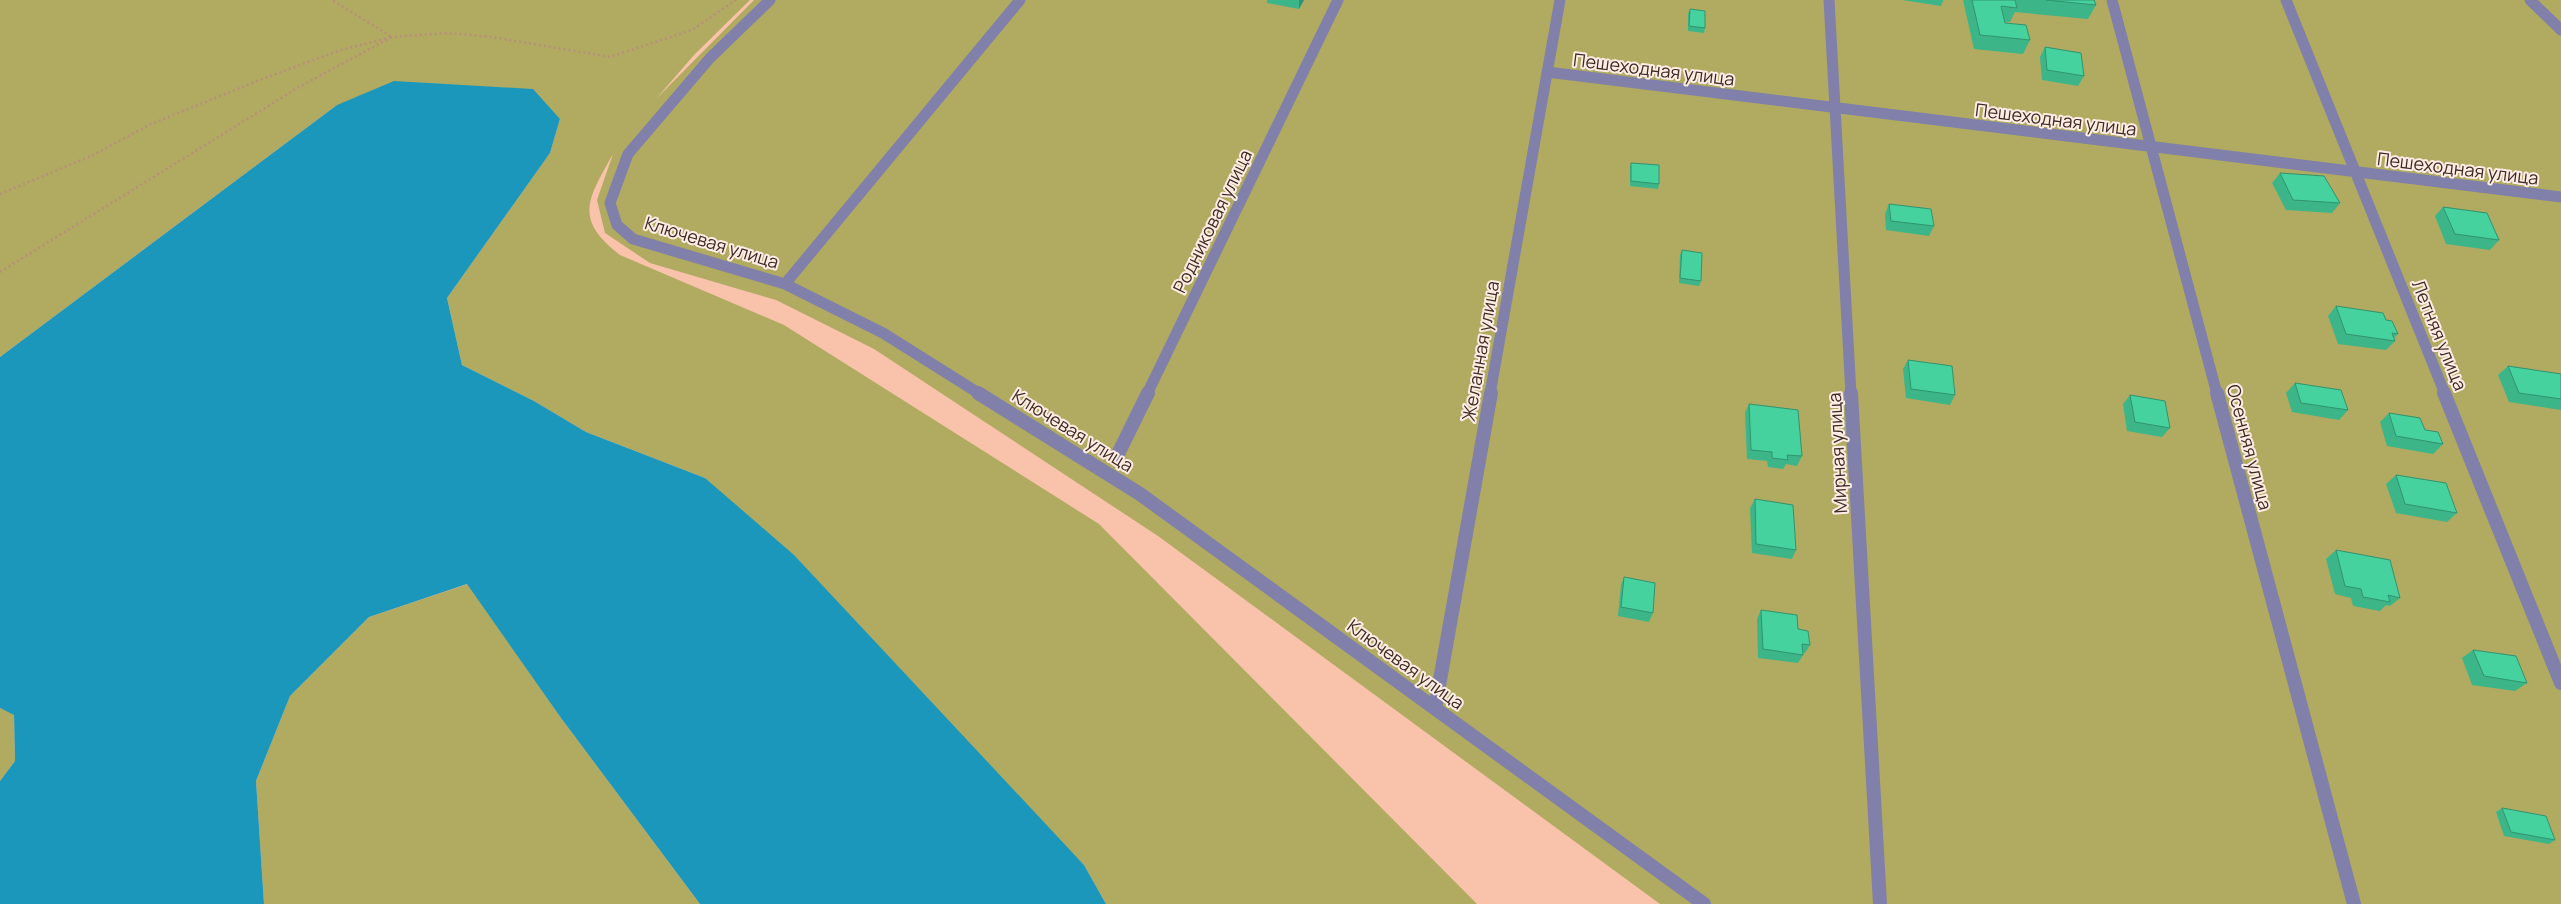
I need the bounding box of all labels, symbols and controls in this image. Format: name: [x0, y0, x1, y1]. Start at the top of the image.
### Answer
street label: Пешеходная улица: [1572, 47, 1736, 91]
street label: Пешеходная улица: [1974, 97, 2138, 141]
street label: Родниковая улица: [1167, 145, 1257, 297]
street label: Пешеходная улица: [2376, 146, 2540, 190]
street label: Ключевая улица: [642, 210, 782, 274]
street label: Летняя улица: [2407, 276, 2473, 394]
street label: Желанная улица: [1456, 279, 1504, 423]
street label: Осенняя улица: [2222, 382, 2278, 512]
street label: Ключевая улица: [1008, 383, 1138, 477]
street label: Мирная улица: [1822, 392, 1852, 514]
street label: Ключевая улица: [1343, 613, 1469, 715]

